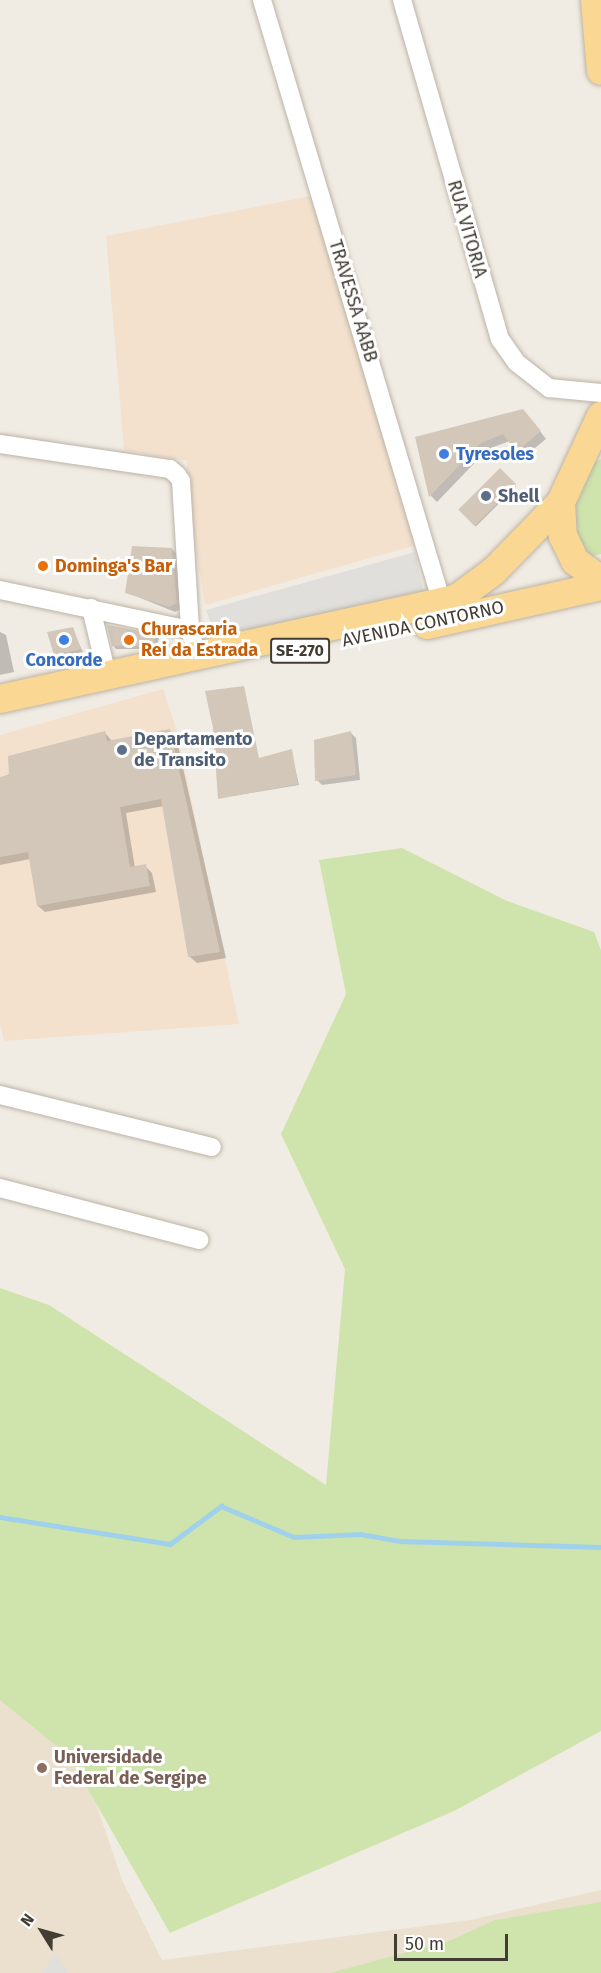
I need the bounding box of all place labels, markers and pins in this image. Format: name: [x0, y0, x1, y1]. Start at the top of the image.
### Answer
place label: Tyresoles: [456, 443, 534, 465]
marker: Tyresoles: [437, 447, 451, 461]
place label: Shell: [498, 485, 539, 507]
marker: Shell: [479, 489, 493, 503]
place label: Dominga's Bar: [55, 555, 172, 577]
marker: Dominga's Bar: [36, 559, 50, 573]
place label: Churascaria Rei da Estrada: [141, 619, 258, 662]
marker: Concorde: [57, 633, 71, 647]
marker: Churascaria Rei da Estrada: [122, 633, 136, 647]
place label: Concorde: [25, 649, 103, 671]
place label: Departamento de Transito: [134, 729, 253, 771]
marker: Departamento de Transito: [115, 743, 129, 757]
place label: Universidade Federal de Sergipe: [54, 1747, 207, 1790]
marker: Universidade Federal de Sergipe: [35, 1761, 49, 1775]

